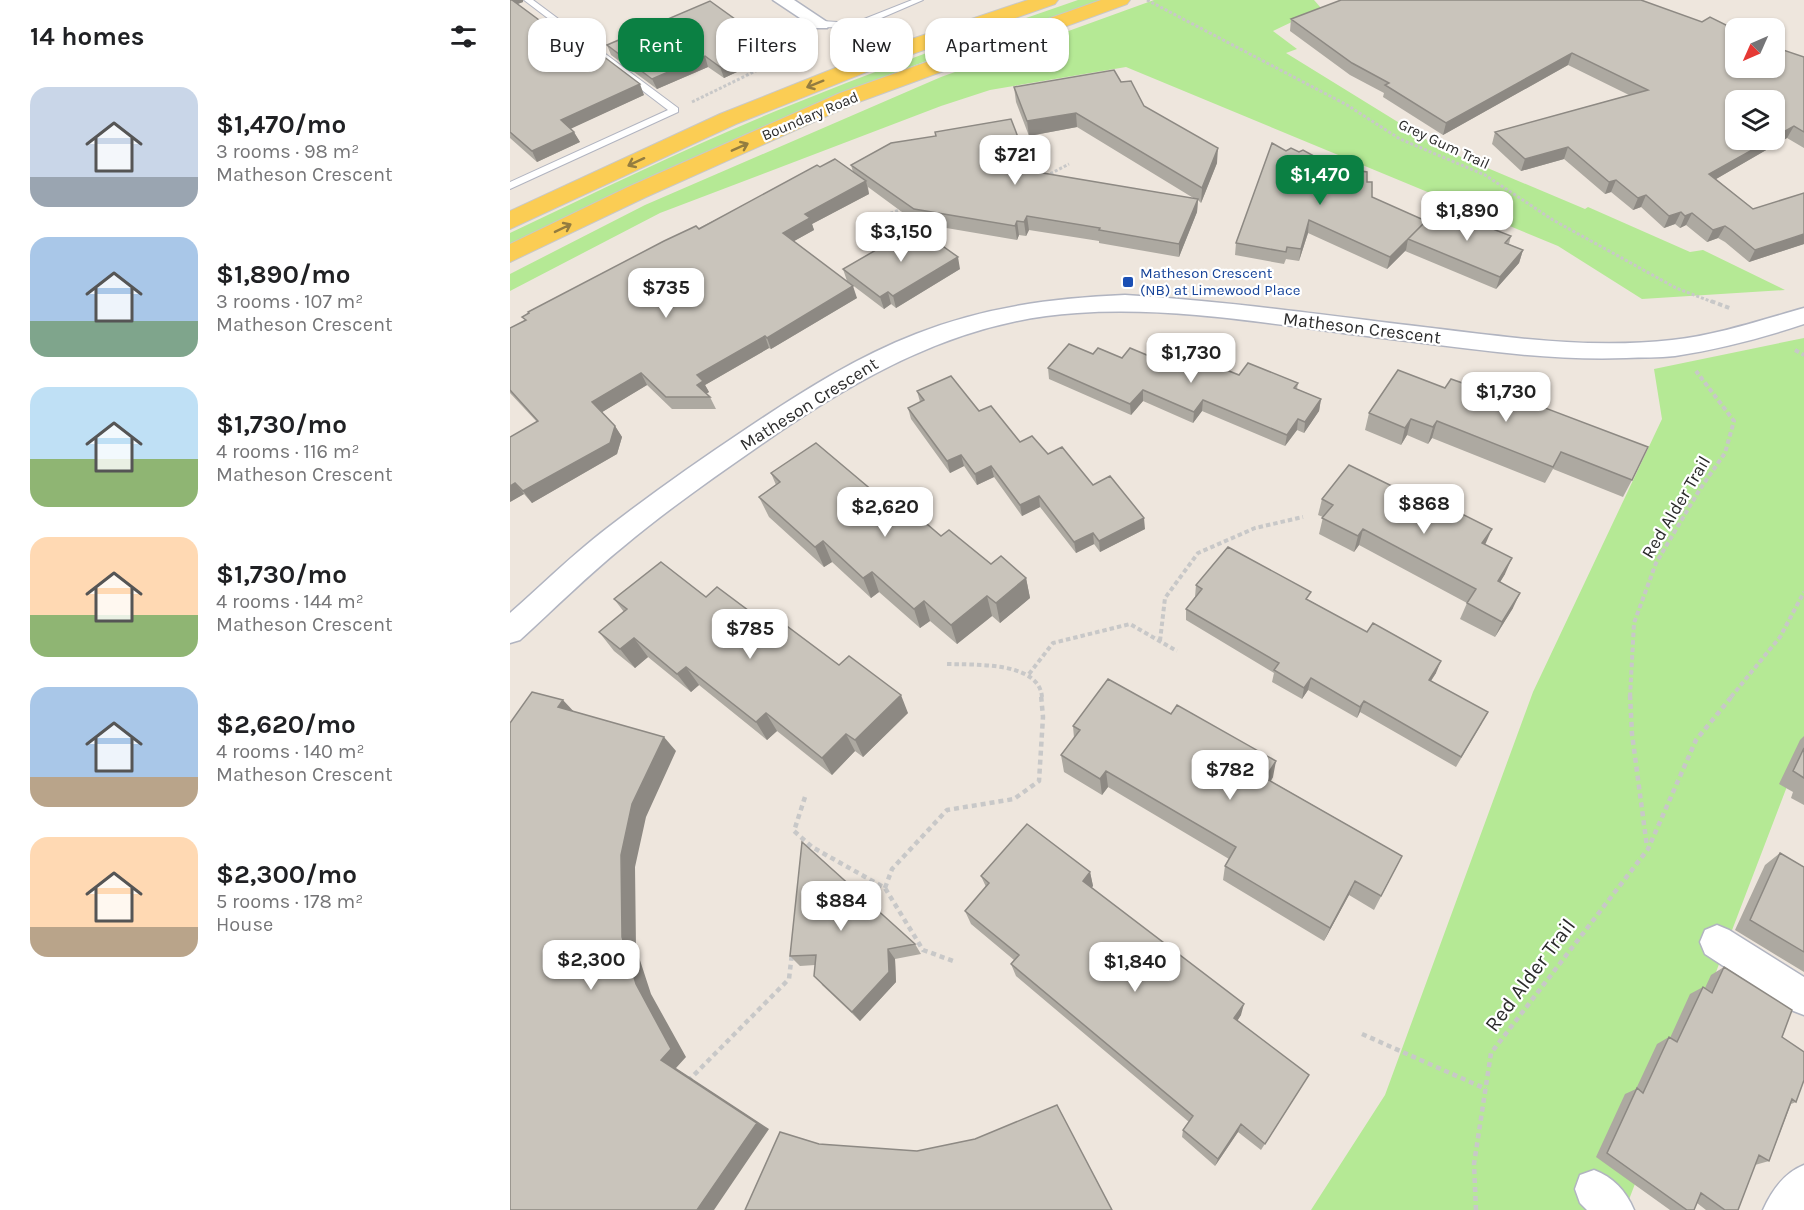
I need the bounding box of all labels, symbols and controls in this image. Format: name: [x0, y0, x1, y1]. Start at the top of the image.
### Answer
chip: Buy: [528, 18, 606, 72]
chip: Rent: [618, 18, 704, 72]
chip: Filters: [716, 18, 818, 72]
chip: New: [830, 18, 913, 72]
chip: Apartment: [925, 18, 1069, 72]
north arrow: [1725, 18, 1785, 78]
map controls: [1725, 18, 1785, 150]
icon: filters: [447, 20, 480, 53]
text: 14 homes: [30, 21, 144, 52]
one-way arrow: [806, 80, 825, 91]
street label: Boundary Road: [759, 88, 861, 144]
button: layers: [1725, 90, 1785, 150]
text: $1,470/mo: [216, 109, 346, 140]
icon: home: [78, 111, 150, 183]
street label: Grey Gum Trail: [1396, 115, 1492, 173]
pin: $721: [979, 135, 1051, 186]
text: 3 rooms · 98 m²: [216, 140, 359, 163]
one-way arrow: [730, 140, 748, 152]
text: $721: [994, 143, 1036, 166]
pin: $1,470: [1271, 155, 1369, 206]
one-way arrow: [628, 157, 646, 169]
text: Matheson Crescent: [216, 163, 393, 186]
text: $1,470: [1290, 163, 1350, 186]
pin: $1,890: [1418, 191, 1516, 242]
text: $1,890: [1435, 199, 1499, 222]
pin: $3,150: [852, 212, 950, 263]
text: $3,150: [870, 220, 932, 243]
one-way arrow: [553, 222, 571, 234]
text: $1,890/mo: [216, 259, 351, 290]
icon: home: [78, 261, 150, 333]
place label: Matheson Crescent (NB) at Limewood Place: [1140, 264, 1300, 299]
pin: $735: [630, 268, 702, 319]
marker: Matheson Crescent (NB) at Limewood Place: [1121, 275, 1135, 289]
text: $735: [642, 276, 690, 299]
text: 3 rooms · 107 m²: [216, 290, 363, 313]
street label: Matheson Crescent: [1282, 307, 1442, 349]
text: Matheson Crescent: [216, 313, 393, 336]
pin: $1,730: [1142, 333, 1240, 384]
text: $1,730: [1160, 341, 1222, 364]
street label: Matheson Crescent: [736, 352, 882, 455]
pin: $1,730: [1457, 372, 1555, 423]
text: $1,730: [1475, 380, 1537, 403]
text: $1,730/mo: [216, 409, 347, 440]
icon: home: [78, 411, 150, 483]
text: 4 rooms · 116 m²: [216, 440, 359, 463]
street label: Red Alder Trail: [1637, 452, 1715, 562]
text: Matheson Crescent: [216, 463, 393, 486]
pin: $868: [1388, 484, 1460, 535]
pin: $2,620: [836, 487, 934, 538]
text: $868: [1398, 492, 1450, 515]
text: $2,620: [851, 495, 919, 518]
text: $1,730/mo: [216, 559, 347, 590]
icon: home: [78, 561, 150, 633]
text: 4 rooms · 144 m²: [216, 590, 364, 613]
pin: $785: [714, 609, 786, 660]
text: Matheson Crescent: [216, 613, 393, 636]
text: $785: [726, 617, 774, 640]
text: $2,620/mo: [216, 709, 356, 740]
icon: home: [78, 711, 150, 783]
text: 4 rooms · 140 m²: [216, 740, 364, 763]
pin: $782: [1194, 750, 1266, 801]
text: $782: [1206, 758, 1254, 781]
text: Matheson Crescent: [216, 763, 393, 786]
text: $2,300/mo: [216, 859, 357, 890]
icon: home: [78, 861, 150, 933]
pin: $884: [805, 881, 877, 932]
text: $884: [815, 889, 867, 912]
text: 5 rooms · 178 m²: [216, 890, 363, 913]
text: House: [216, 913, 273, 936]
street label: Red Alder Trail: [1480, 914, 1580, 1036]
pin: $2,300: [542, 940, 640, 991]
pin: $1,840: [1086, 942, 1184, 993]
text: $2,300: [557, 948, 625, 971]
text: $1,840: [1103, 950, 1167, 973]

